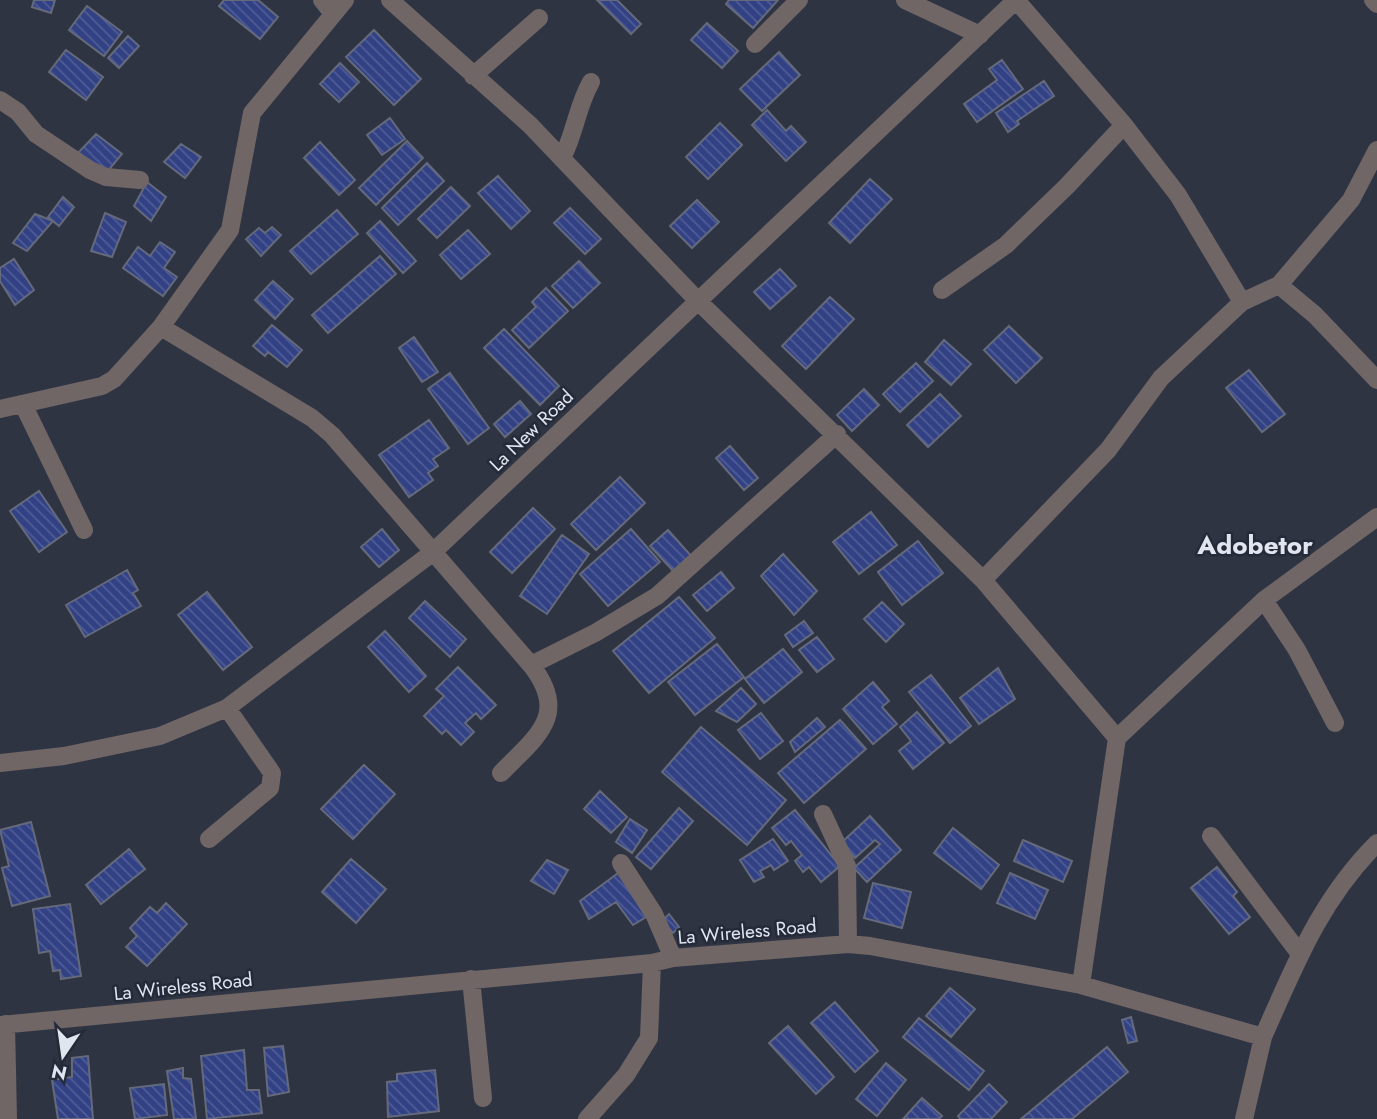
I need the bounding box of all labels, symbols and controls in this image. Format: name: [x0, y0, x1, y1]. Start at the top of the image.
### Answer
street label: La New Road: [483, 383, 579, 477]
district label: Adobetor: [1196, 526, 1313, 564]
street label: La Wireless Road: [676, 912, 818, 951]
street label: La Wireless Road: [112, 966, 254, 1007]
north arrow: [28, 1021, 98, 1091]
text: N: [49, 1057, 70, 1087]

